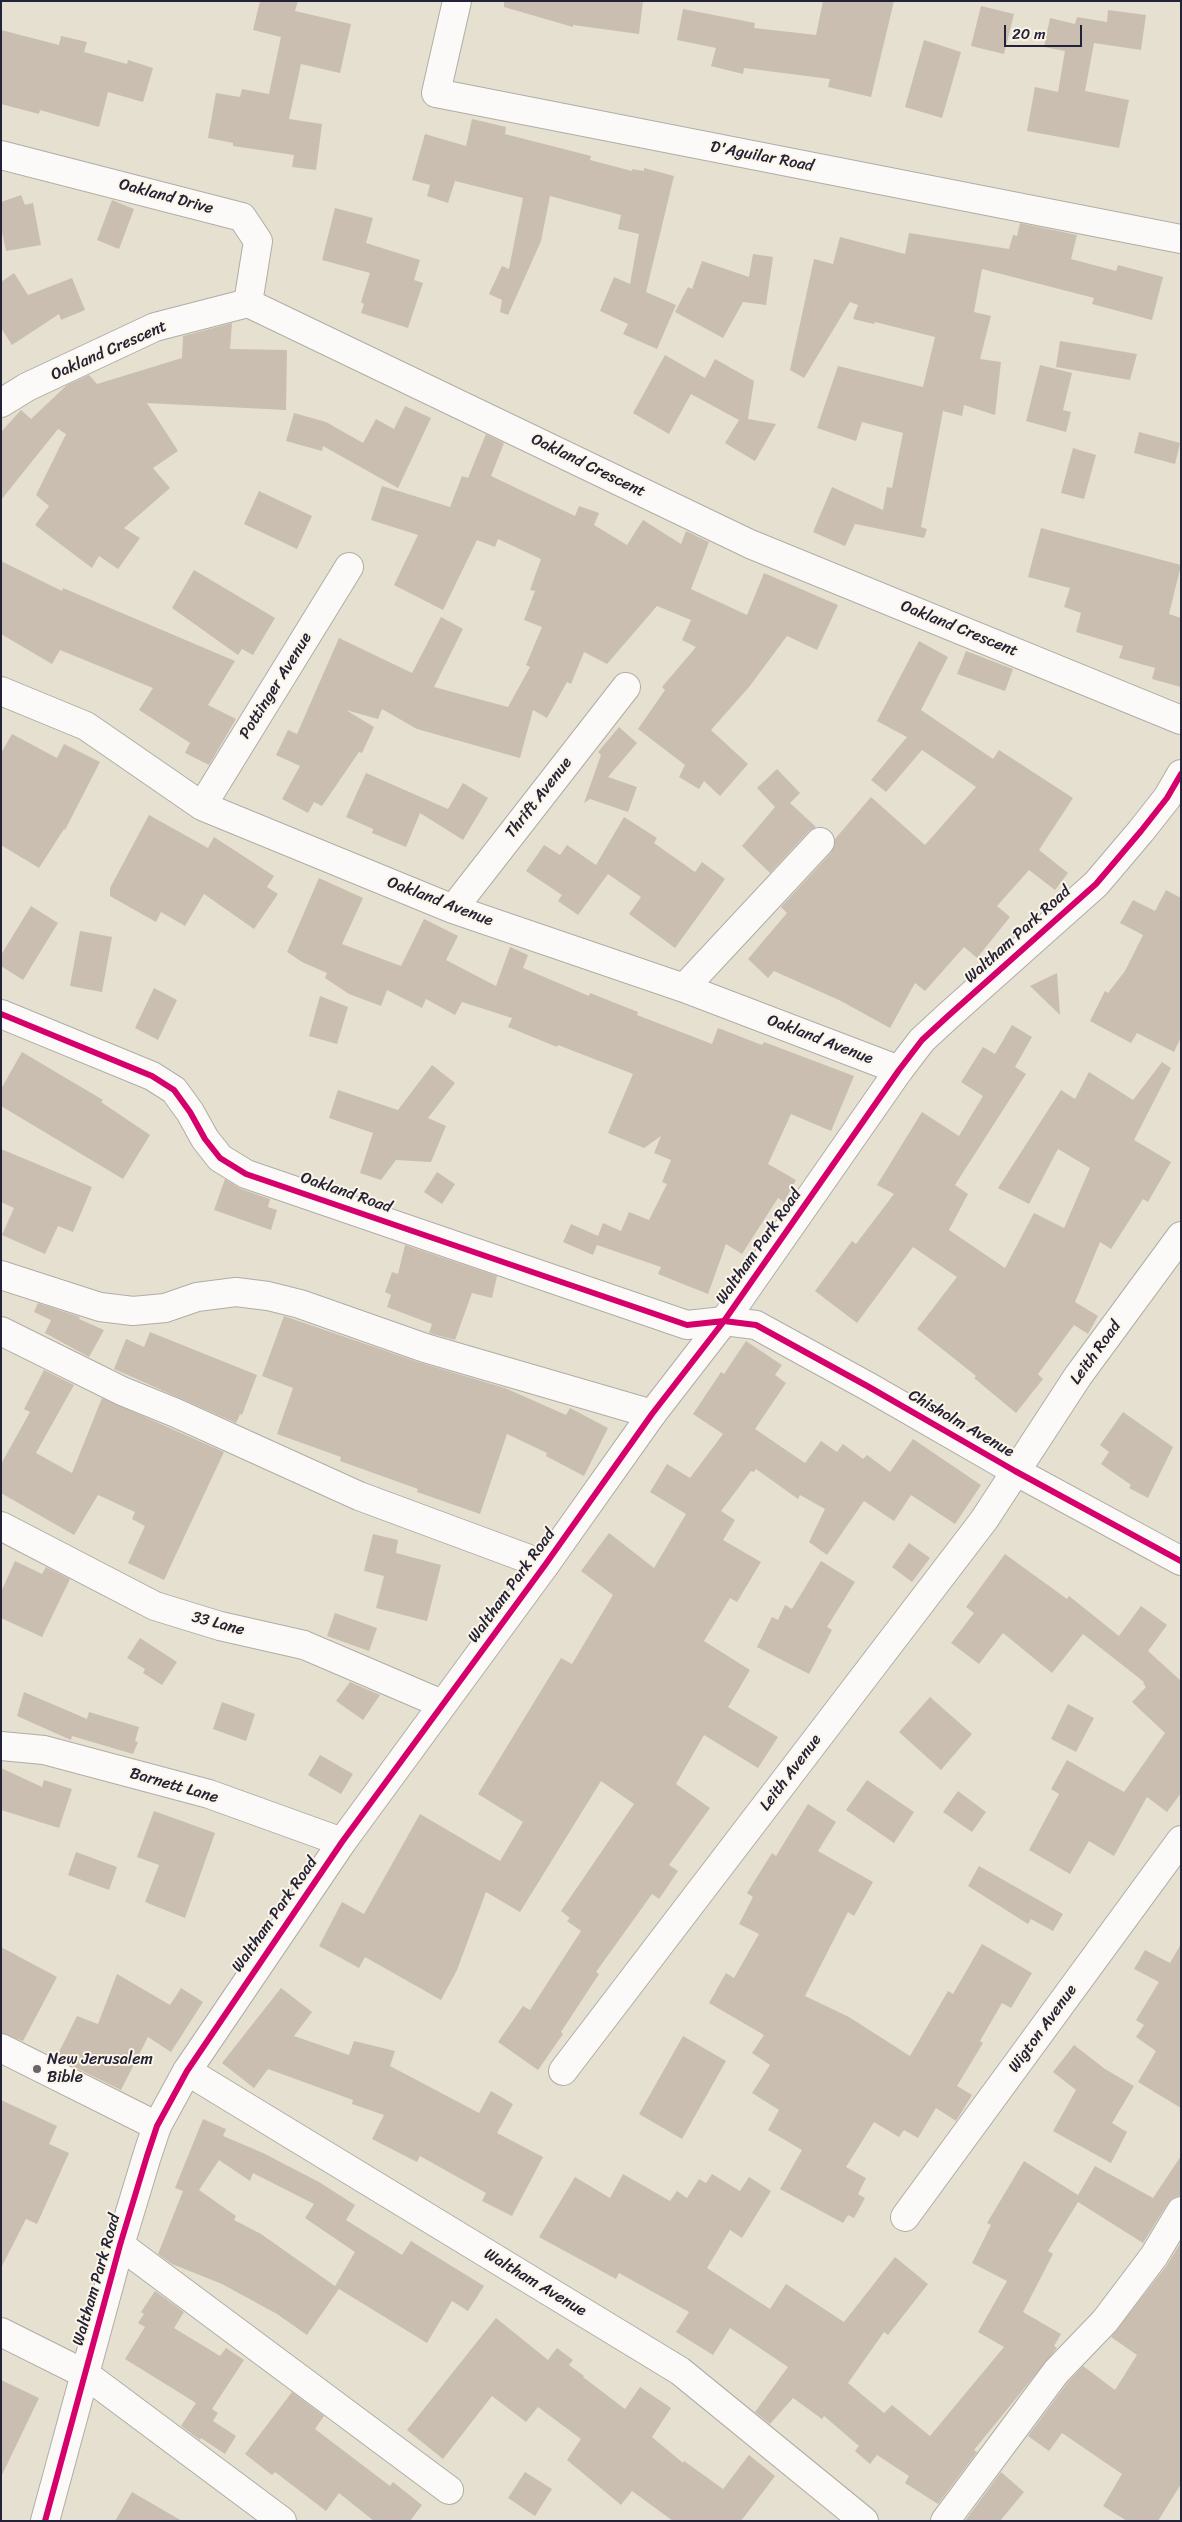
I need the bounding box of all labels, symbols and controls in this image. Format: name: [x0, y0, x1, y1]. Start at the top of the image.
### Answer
scale bar: [1007, 15, 1084, 47]
text: 20 m: [1012, 21, 1046, 47]
street label: D'Aguilar Road: [709, 138, 815, 176]
street label: Oakland Drive: [117, 175, 215, 219]
street label: Oakland Crescent: [48, 317, 170, 385]
street label: Oakland Crescent: [528, 430, 648, 502]
street label: Oakland Crescent: [898, 597, 1020, 661]
street label: Pottinger Avenue: [236, 629, 316, 743]
street label: Thrift Avenue: [502, 754, 576, 842]
street label: Oakland Avenue: [384, 873, 496, 931]
street label: Waltham Park Road: [961, 882, 1075, 988]
street label: Oakland Avenue: [764, 1011, 876, 1069]
street label: Oakland Road: [298, 1168, 394, 1218]
street label: Waltham Park Road: [712, 1186, 806, 1308]
street label: Leith Road: [1067, 1317, 1125, 1389]
street label: Chisholm Avenue: [905, 1386, 1017, 1462]
street label: Waltham Park Road: [464, 1525, 560, 1647]
street label: 33 Lane: [189, 1608, 247, 1640]
street label: Leith Avenue: [756, 1731, 826, 1815]
street label: Barnett Lane: [128, 1764, 220, 1808]
street label: Waltham Park Road: [228, 1854, 322, 1976]
street label: Wigton Avenue: [1005, 1981, 1081, 2077]
place label: New Jerusalem Bible: [47, 2050, 153, 2088]
marker: New Jerusalem Bible: [31, 2063, 43, 2075]
street label: Waltham Park Road: [69, 2212, 125, 2348]
street label: Waltham Avenue: [480, 2245, 590, 2321]

